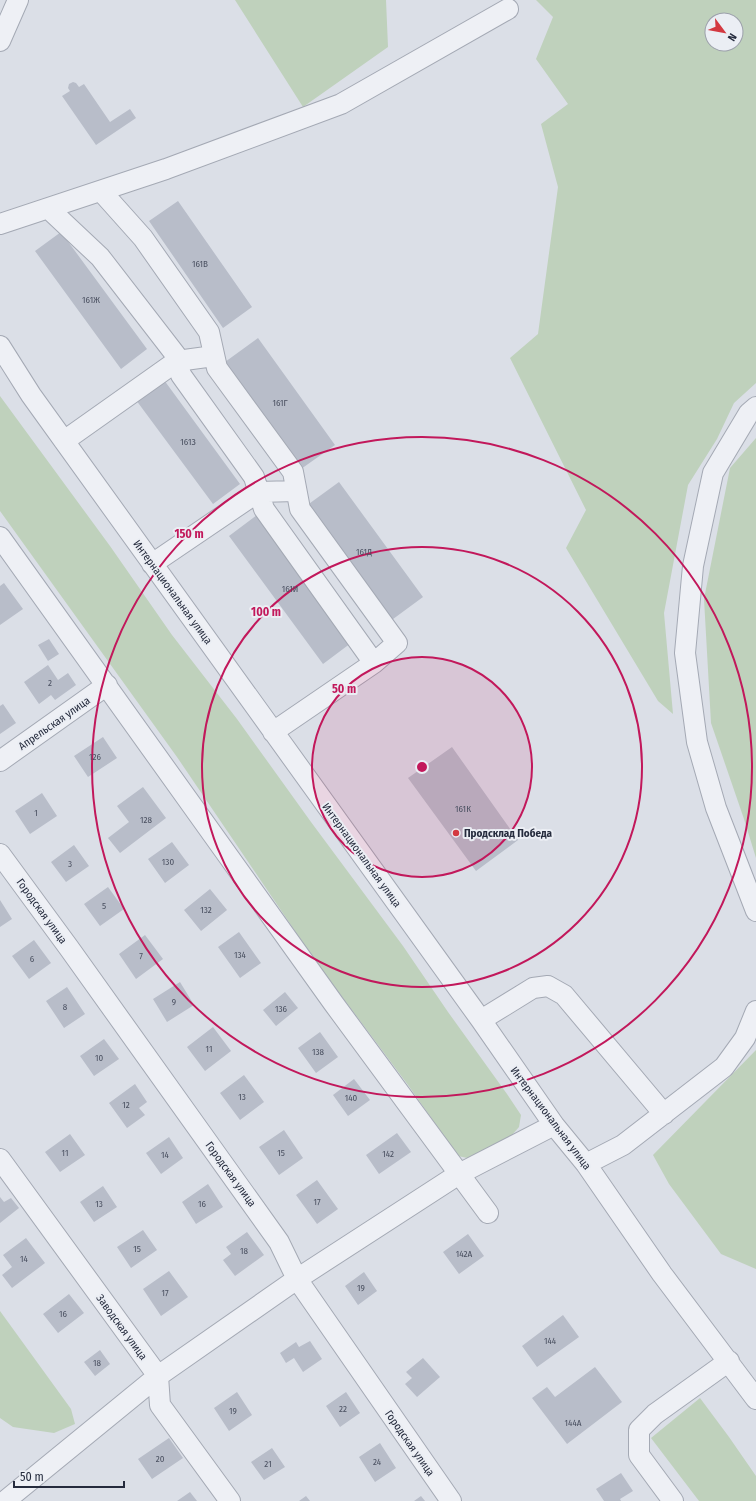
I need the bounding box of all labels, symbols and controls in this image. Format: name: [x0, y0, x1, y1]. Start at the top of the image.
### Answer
north arrow: [704, 12, 744, 52]
text: N: [725, 31, 739, 43]
house number: 161В: [192, 259, 208, 269]
house number: 161Ж: [82, 295, 100, 305]
house number: 161Г: [272, 398, 288, 408]
house number: 161З: [180, 437, 196, 447]
text: 150 m: [174, 527, 204, 541]
street label: Интернациональная улица: [130, 538, 215, 647]
house number: 161Д: [356, 547, 372, 557]
house number: 161И: [282, 584, 298, 594]
text: 100 m: [251, 605, 281, 619]
house number: 2: [48, 678, 52, 688]
text: 50 m: [332, 682, 356, 696]
street label: Апрельская улица: [16, 694, 93, 753]
house number: 126: [89, 752, 102, 762]
centre of rings: [415, 760, 429, 774]
street label: Интернациональная улица: [319, 801, 404, 910]
house number: 161К: [455, 804, 471, 814]
house number: 1: [34, 808, 38, 818]
house number: 128: [140, 815, 152, 825]
place label: Продсклад Победа: [464, 827, 552, 840]
marker: Продсклад Победа: [451, 828, 461, 838]
house number: 130: [162, 857, 174, 867]
house number: 3: [68, 859, 72, 869]
street label: Городская улица: [14, 876, 70, 946]
house number: 5: [102, 901, 106, 911]
house number: 132: [200, 905, 212, 915]
house number: 134: [234, 950, 247, 960]
house number: 7: [139, 951, 143, 961]
house number: 6: [30, 954, 35, 964]
house number: 9: [172, 997, 176, 1007]
house number: 8: [63, 1002, 68, 1012]
house number: 136: [275, 1004, 288, 1014]
house number: 11: [206, 1044, 212, 1054]
house number: 138: [312, 1047, 325, 1057]
house number: 10: [95, 1053, 103, 1063]
street label: Интернациональная улица: [508, 1064, 594, 1172]
house number: 13: [238, 1092, 246, 1102]
house number: 140: [345, 1093, 358, 1103]
house number: 12: [122, 1100, 130, 1110]
street label: Городская улица: [203, 1139, 259, 1209]
house number: 11: [62, 1148, 68, 1158]
house number: 15: [277, 1148, 285, 1158]
house number: 142: [382, 1149, 394, 1159]
house number: 14: [161, 1150, 170, 1160]
house number: 17: [313, 1197, 321, 1207]
house number: 13: [95, 1199, 103, 1209]
house number: 16: [198, 1199, 207, 1209]
house number: 15: [133, 1244, 141, 1254]
house number: 18: [240, 1246, 249, 1256]
house number: 142А: [456, 1249, 472, 1259]
house number: 14: [20, 1254, 29, 1264]
house number: 19: [357, 1283, 365, 1293]
house number: 17: [161, 1288, 169, 1298]
street label: Заводская улица: [93, 1292, 150, 1363]
house number: 16: [59, 1309, 68, 1319]
house number: 144: [544, 1336, 557, 1346]
house number: 18: [93, 1358, 102, 1368]
house number: 22: [339, 1404, 347, 1414]
house number: 19: [229, 1406, 237, 1416]
street label: Городская улица: [382, 1408, 437, 1479]
house number: 144А: [565, 1418, 582, 1428]
house number: 20: [156, 1454, 165, 1464]
house number: 24: [373, 1457, 382, 1467]
house number: 21: [264, 1459, 272, 1469]
scale bar: [14, 1463, 124, 1489]
text: 50 m: [20, 1470, 44, 1484]

